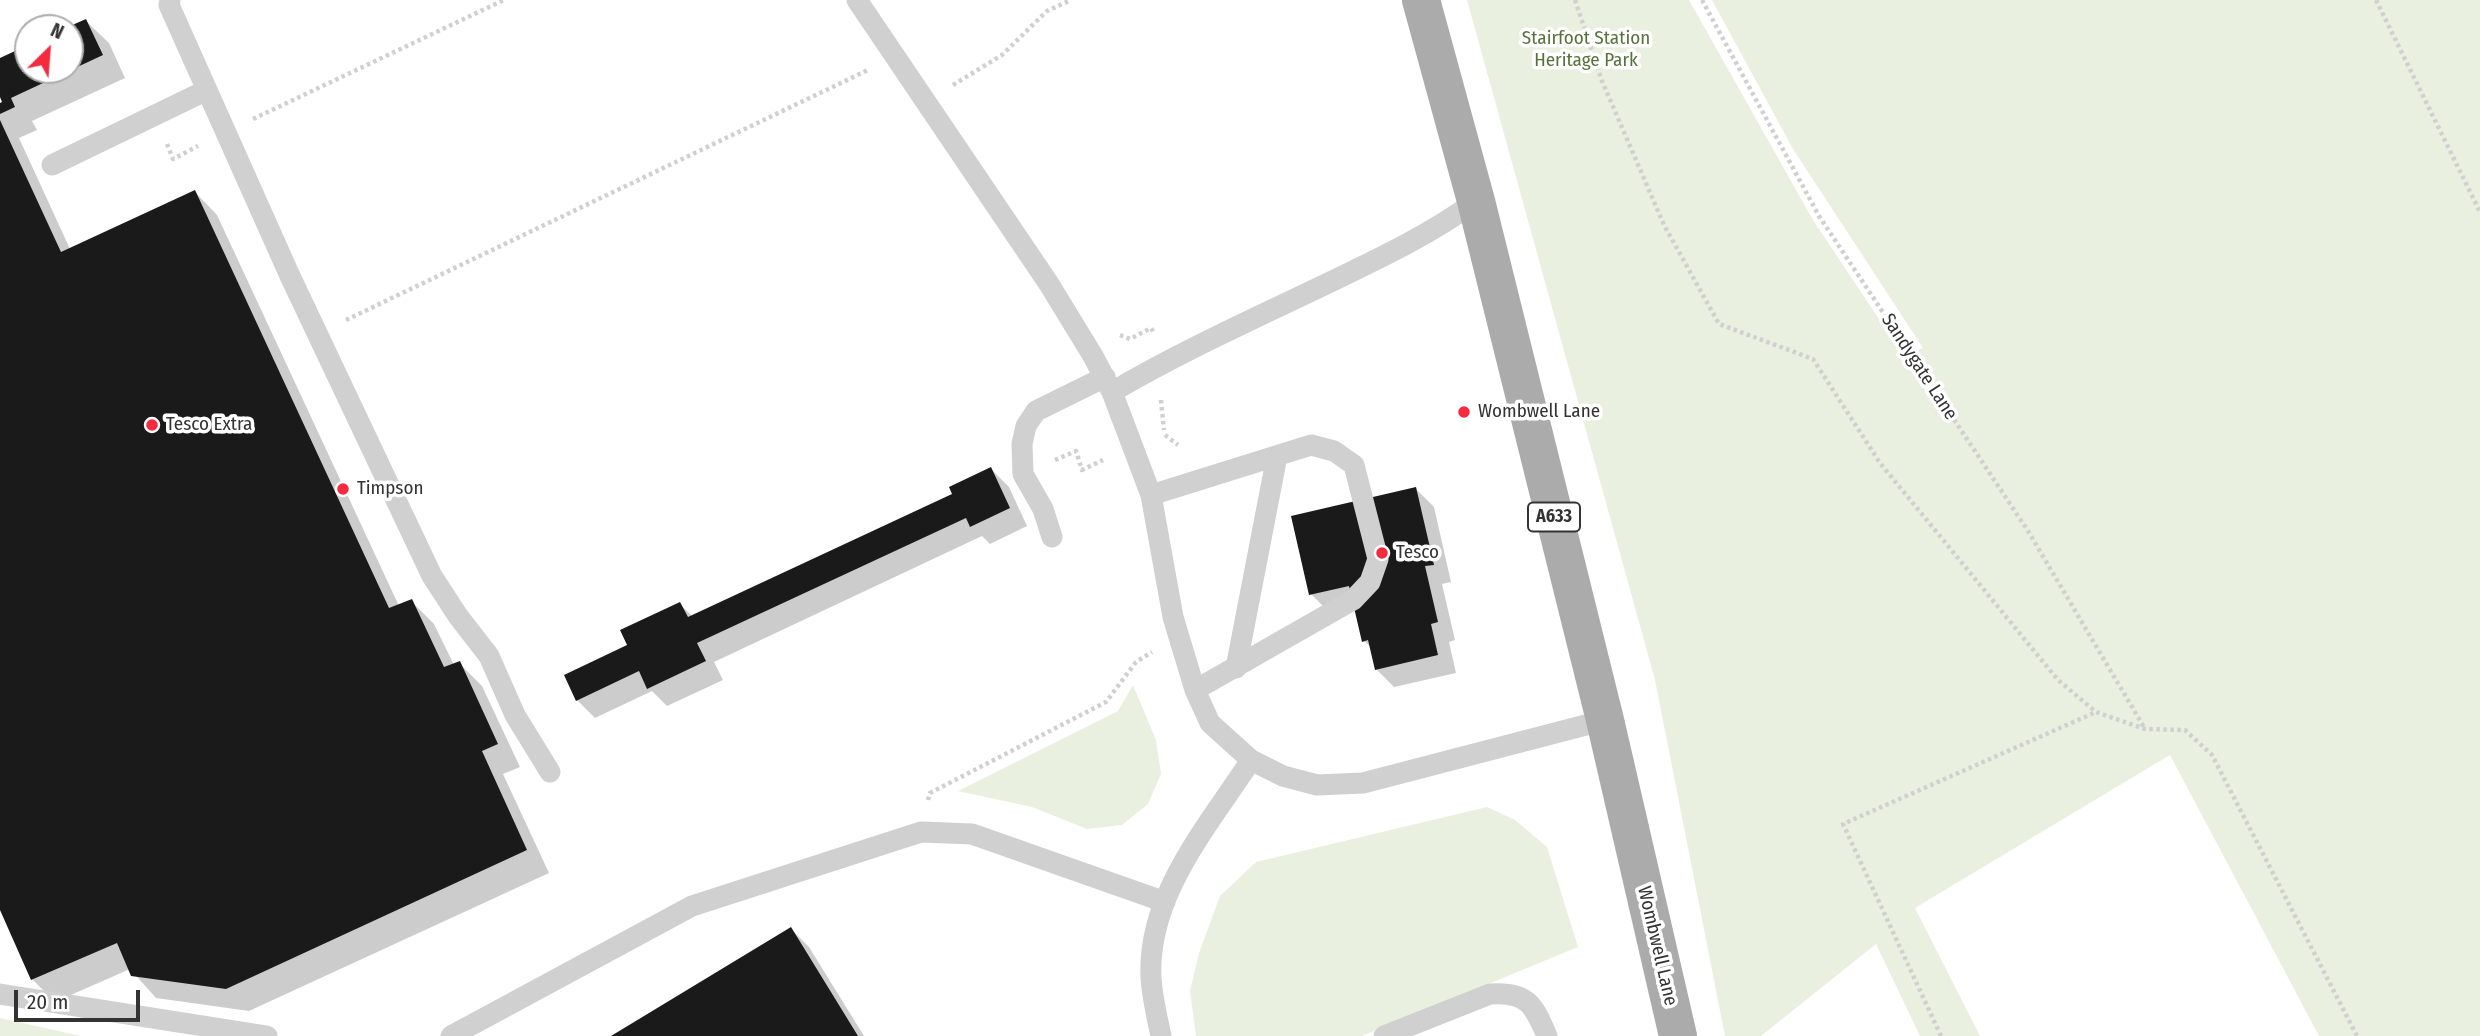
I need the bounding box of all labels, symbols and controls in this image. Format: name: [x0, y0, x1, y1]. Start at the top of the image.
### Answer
north arrow: [14, 14, 84, 84]
text: N: [47, 18, 67, 44]
park label: Stairfoot Station Heritage Park: [1522, 28, 1650, 72]
street label: Sandygate Lane: [1876, 310, 1962, 424]
place label: Wombwell Lane: [1478, 401, 1600, 423]
marker: Wombwell Lane: [1456, 404, 1472, 420]
place label: Tesco Extra: [166, 414, 252, 436]
marker: Tesco Extra: [144, 417, 160, 433]
place label: Timpson: [357, 478, 423, 500]
marker: Timpson: [335, 481, 351, 497]
road number: A633: [1528, 503, 1580, 532]
place label: Tesco: [1396, 542, 1439, 564]
marker: Tesco: [1374, 545, 1390, 561]
street label: Wombwell Lane: [1632, 884, 1682, 1008]
scale bar: [18, 976, 144, 1020]
text: 20 m: [27, 989, 68, 1015]

